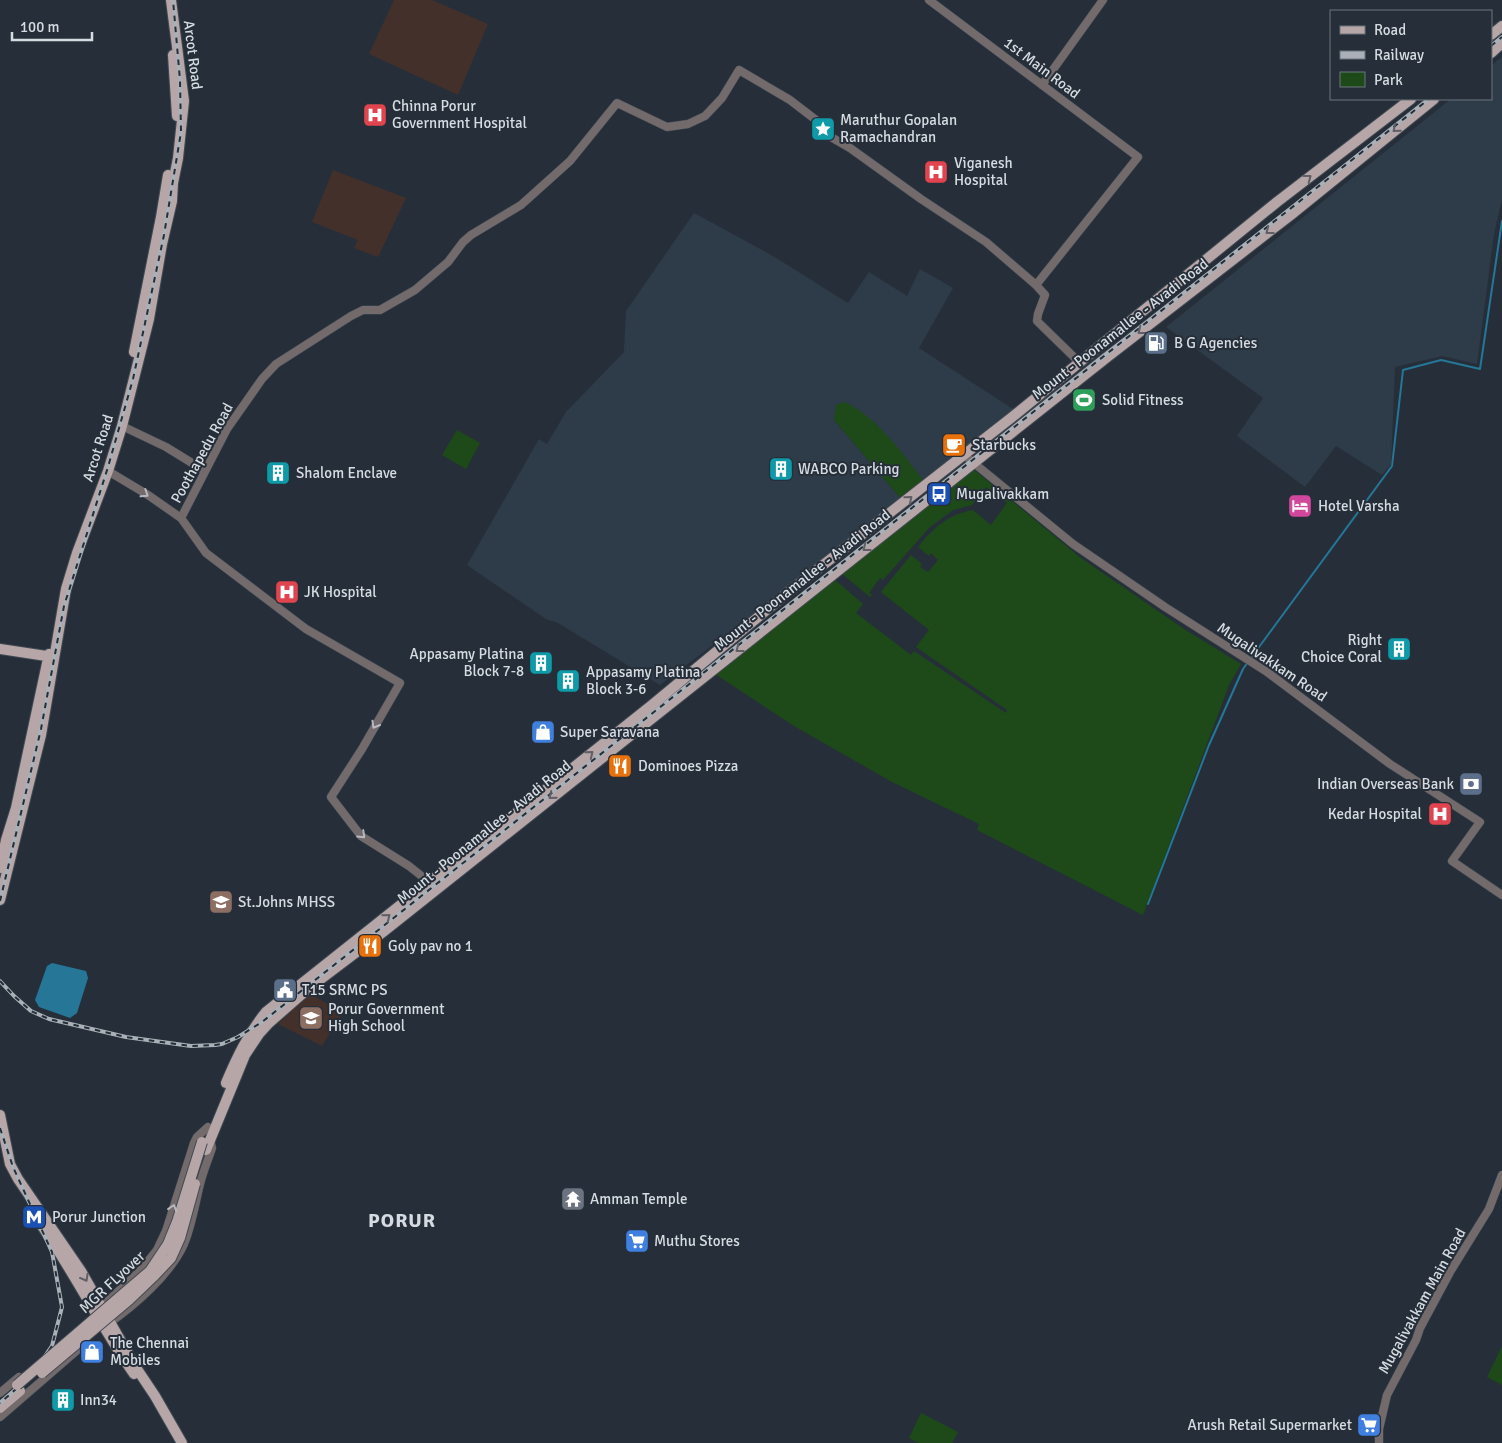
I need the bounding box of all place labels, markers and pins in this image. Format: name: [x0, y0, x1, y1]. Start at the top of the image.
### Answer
place label: Chinna Porur Government Hospital: [392, 97, 527, 132]
hospital icon: Chinna Porur Government Hospital: [362, 102, 388, 128]
place label: Maruthur Gopalan Ramachandran: [840, 111, 957, 146]
place icon: Maruthur Gopalan Ramachandran: [810, 116, 836, 142]
place label: Viganesh Hospital: [954, 154, 1013, 189]
hospital icon: Viganesh Hospital: [923, 159, 949, 185]
fuel station icon: B G Agencies: [1143, 330, 1169, 356]
place label: B G Agencies: [1174, 334, 1258, 352]
sports icon: Solid Fitness: [1071, 387, 1097, 413]
place label: Solid Fitness: [1102, 391, 1184, 409]
cafe icon: Starbucks: [941, 432, 967, 458]
place label: Starbucks: [972, 436, 1036, 454]
building icon: WABCO Parking: [768, 456, 794, 482]
building icon: Shalom Enclave: [265, 460, 291, 486]
place label: WABCO Parking: [798, 460, 900, 478]
place label: Shalom Enclave: [296, 464, 397, 482]
bus stop icon: Mugalivakkam: [926, 481, 952, 507]
place label: Mugalivakkam: [956, 485, 1049, 503]
hotel icon: Hotel Varsha: [1287, 493, 1313, 519]
place label: Hotel Varsha: [1318, 497, 1400, 515]
hospital icon: JK Hospital: [274, 579, 300, 605]
place label: JK Hospital: [304, 583, 377, 601]
place label: Right Choice Coral: [1301, 631, 1382, 666]
building icon: Right Choice Coral: [1386, 636, 1412, 662]
place label: Appasamy Platina Block 7-8: [410, 645, 524, 680]
building icon: Appasamy Platina Block 7-8: [528, 650, 554, 676]
place label: Appasamy Platina Block 3-6: [586, 663, 700, 698]
building icon: Appasamy Platina Block 3-6: [555, 668, 581, 694]
shop icon: Super Saravana: [530, 719, 556, 745]
place label: Super Saravana: [560, 723, 660, 741]
restaurant icon: Dominoes Pizza: [607, 753, 633, 779]
place label: Dominoes Pizza: [638, 757, 738, 775]
bank icon: Indian Overseas Bank: [1458, 771, 1484, 797]
place label: Indian Overseas Bank: [1317, 775, 1454, 793]
hospital icon: Kedar Hospital: [1427, 801, 1453, 827]
place label: Kedar Hospital: [1328, 805, 1422, 823]
school or university icon: St.Johns MHSS: [208, 889, 234, 915]
place label: St.Johns MHSS: [238, 893, 335, 911]
restaurant icon: Goly pav no 1: [357, 933, 383, 959]
place label: Goly pav no 1: [388, 937, 473, 955]
public building icon: T15 SRMC PS: [272, 977, 298, 1003]
place label: T15 SRMC PS: [302, 981, 388, 999]
place label: Porur Government High School: [328, 1000, 444, 1035]
school or university icon: Porur Government High School: [298, 1005, 324, 1031]
temple icon: Amman Temple: [560, 1186, 586, 1212]
place label: Amman Temple: [590, 1190, 687, 1208]
metro station icon: Porur Junction: [21, 1204, 47, 1230]
place label: Porur Junction: [52, 1208, 146, 1226]
supermarket icon: Muthu Stores: [624, 1228, 650, 1254]
place label: Muthu Stores: [654, 1232, 740, 1250]
place label: The Chennai Mobiles: [110, 1334, 189, 1369]
shop icon: The Chennai Mobiles: [79, 1339, 105, 1365]
building icon: Inn34: [50, 1387, 76, 1413]
place label: Inn34: [80, 1391, 117, 1409]
supermarket icon: Arush Retail Supermarket: [1356, 1412, 1382, 1438]
place label: Arush Retail Supermarket: [1188, 1416, 1352, 1434]

